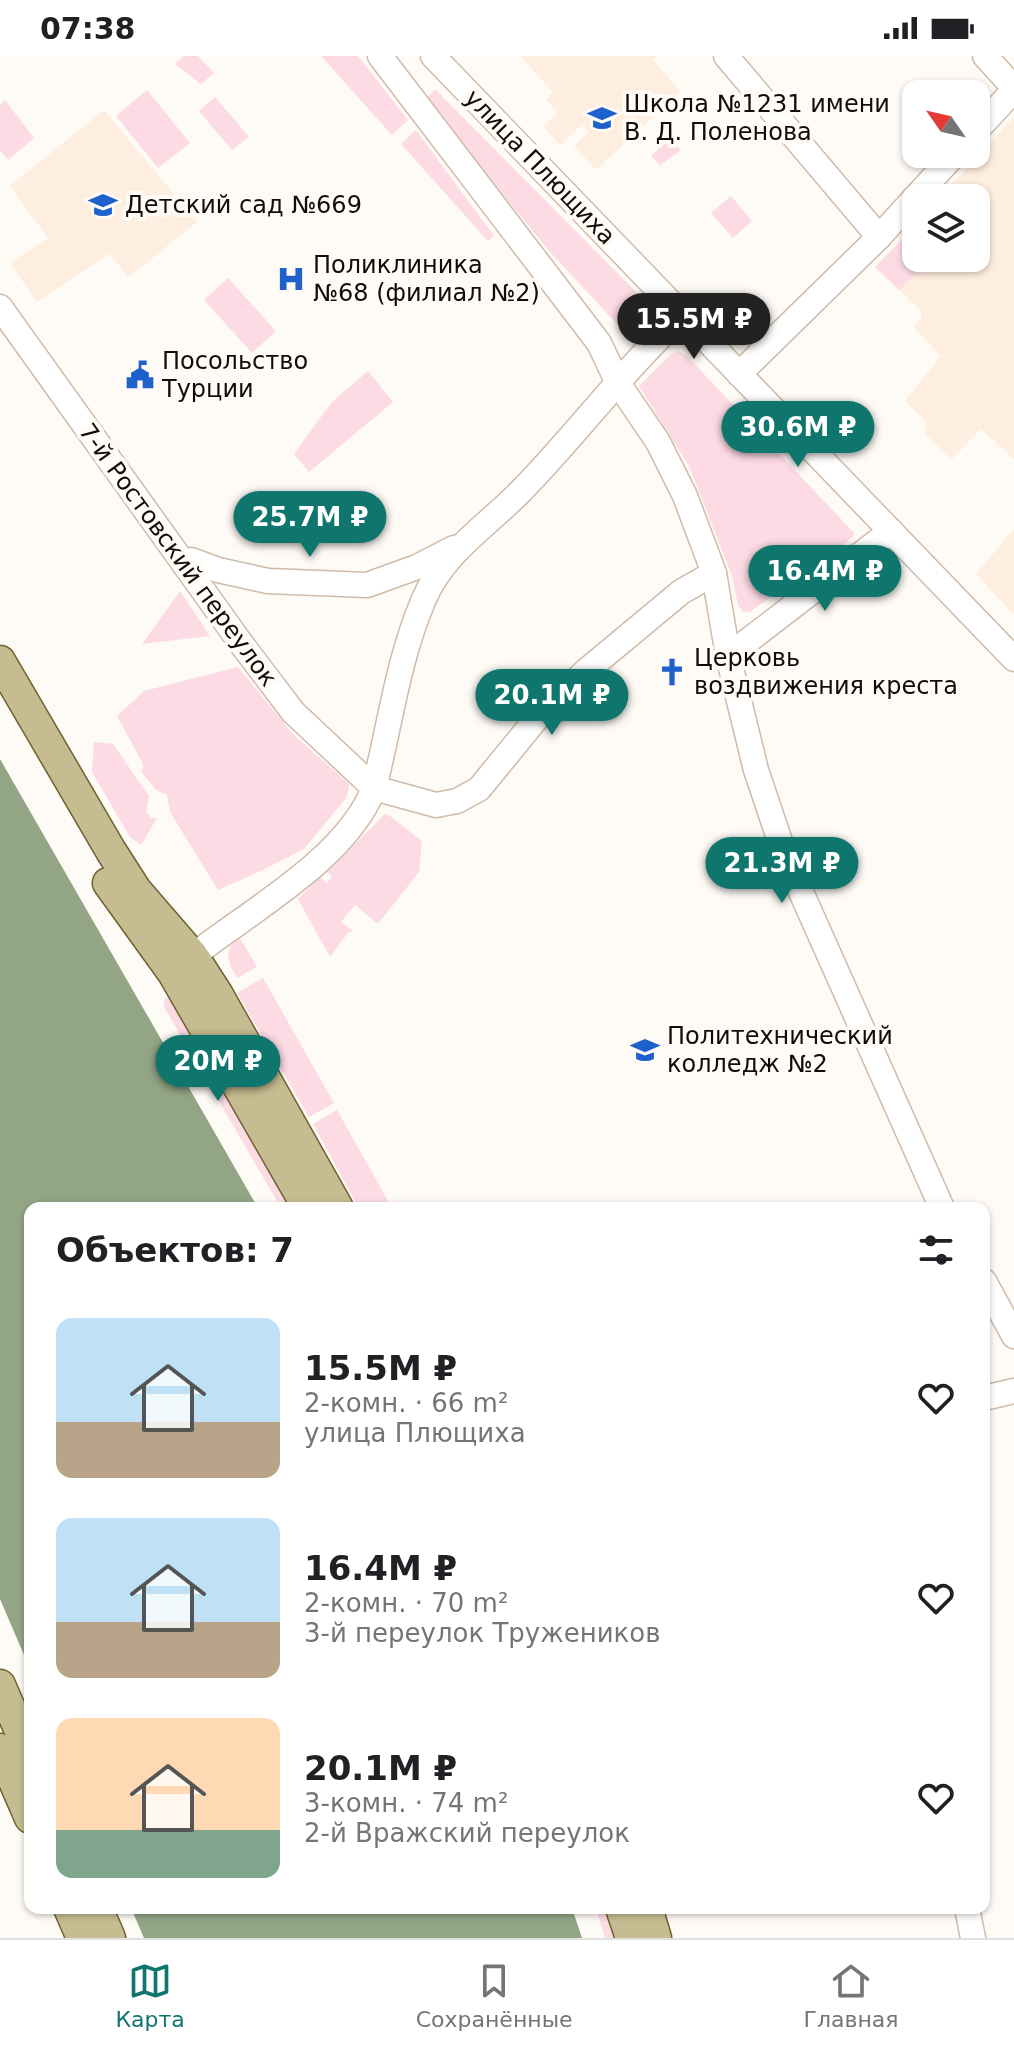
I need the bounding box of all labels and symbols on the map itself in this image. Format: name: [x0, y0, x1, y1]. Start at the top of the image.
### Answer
north arrow: [902, 80, 990, 168]
street label: улица Плющиха: [459, 84, 621, 250]
place label: Школа №1231 имени В. Д. Поленова: [624, 90, 890, 146]
school or university icon: Школа №1231 имени В. Д. Поленова: [587, 103, 617, 133]
school or university icon: Детский сад №669: [88, 190, 118, 220]
place label: Детский сад №669: [125, 191, 362, 219]
place label: Поликлиника №68 (филиал №2): [313, 251, 540, 307]
hospital icon: Поликлиника №68 (филиал №2): [276, 264, 306, 294]
pin: 15.5M ₽: [620, 293, 768, 361]
place label: Посольство Турции: [161, 347, 308, 403]
public building icon: Посольство Турции: [125, 360, 155, 390]
pin: 30.6M ₽: [724, 401, 872, 469]
street label: 7-й Ростовский переулок: [73, 418, 283, 692]
pin: 25.7M ₽: [236, 491, 384, 559]
pin: 16.4M ₽: [751, 545, 899, 613]
place label: Церковь воздвижения креста: [694, 644, 958, 700]
church icon: Церковь воздвижения креста: [657, 657, 687, 687]
pin: 20.1M ₽: [478, 669, 626, 737]
pin: 21.3M ₽: [708, 837, 856, 905]
place label: Политехнический колледж №2: [667, 1022, 893, 1078]
pin: 20M ₽: [162, 1035, 274, 1103]
school or university icon: Политехнический колледж №2: [630, 1035, 660, 1065]

